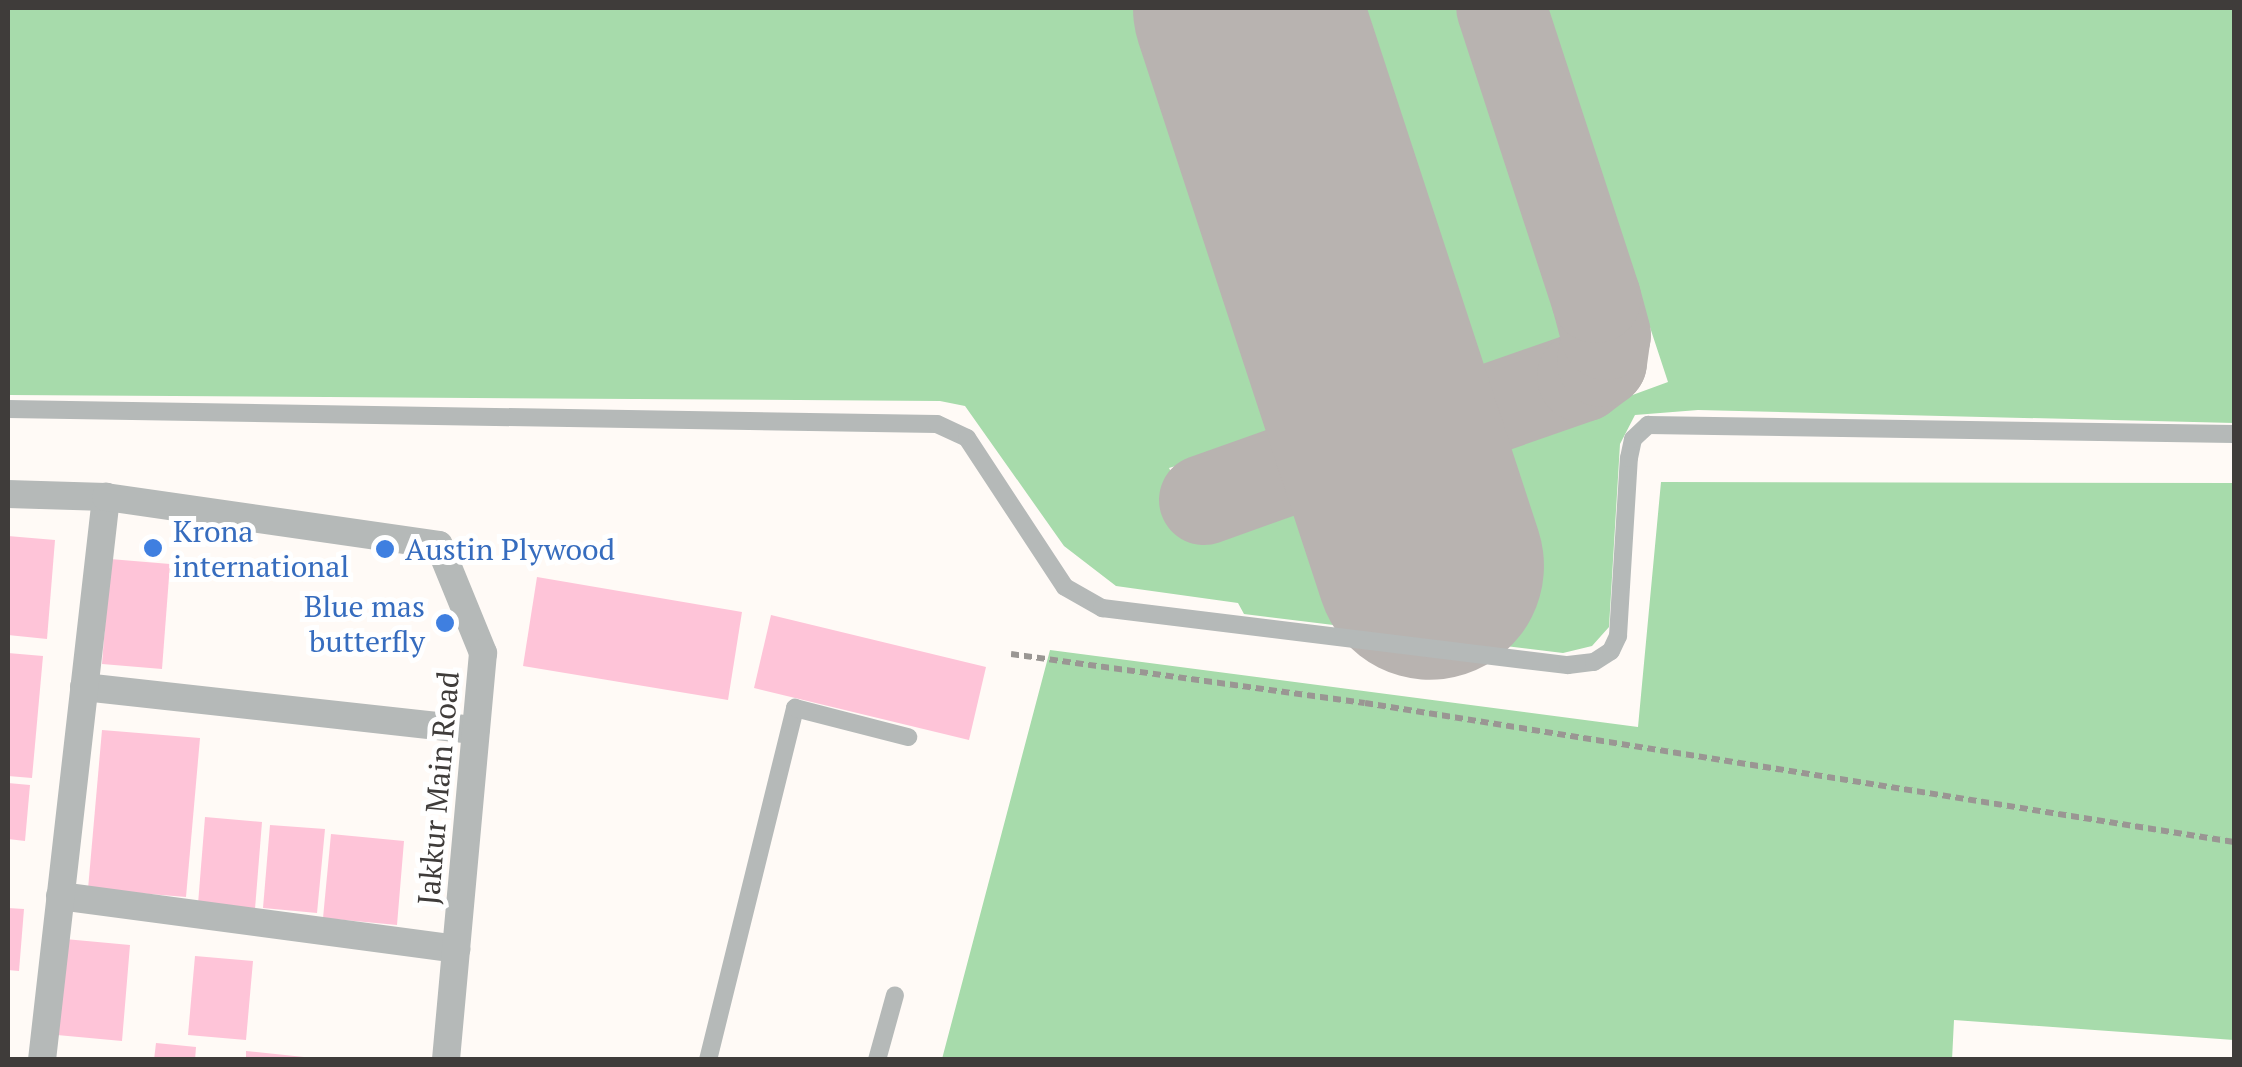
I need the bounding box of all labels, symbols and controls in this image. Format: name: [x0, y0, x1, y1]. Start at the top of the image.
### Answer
place label: Krona international: [173, 513, 349, 584]
place label: Austin Plywood: [405, 531, 615, 567]
marker: Krona international: [142, 537, 164, 559]
marker: Austin Plywood: [374, 538, 396, 560]
place label: Blue mas butterfly: [304, 588, 425, 658]
marker: Blue mas butterfly: [434, 612, 456, 634]
street label: Jakkur Main Road: [410, 670, 466, 906]

